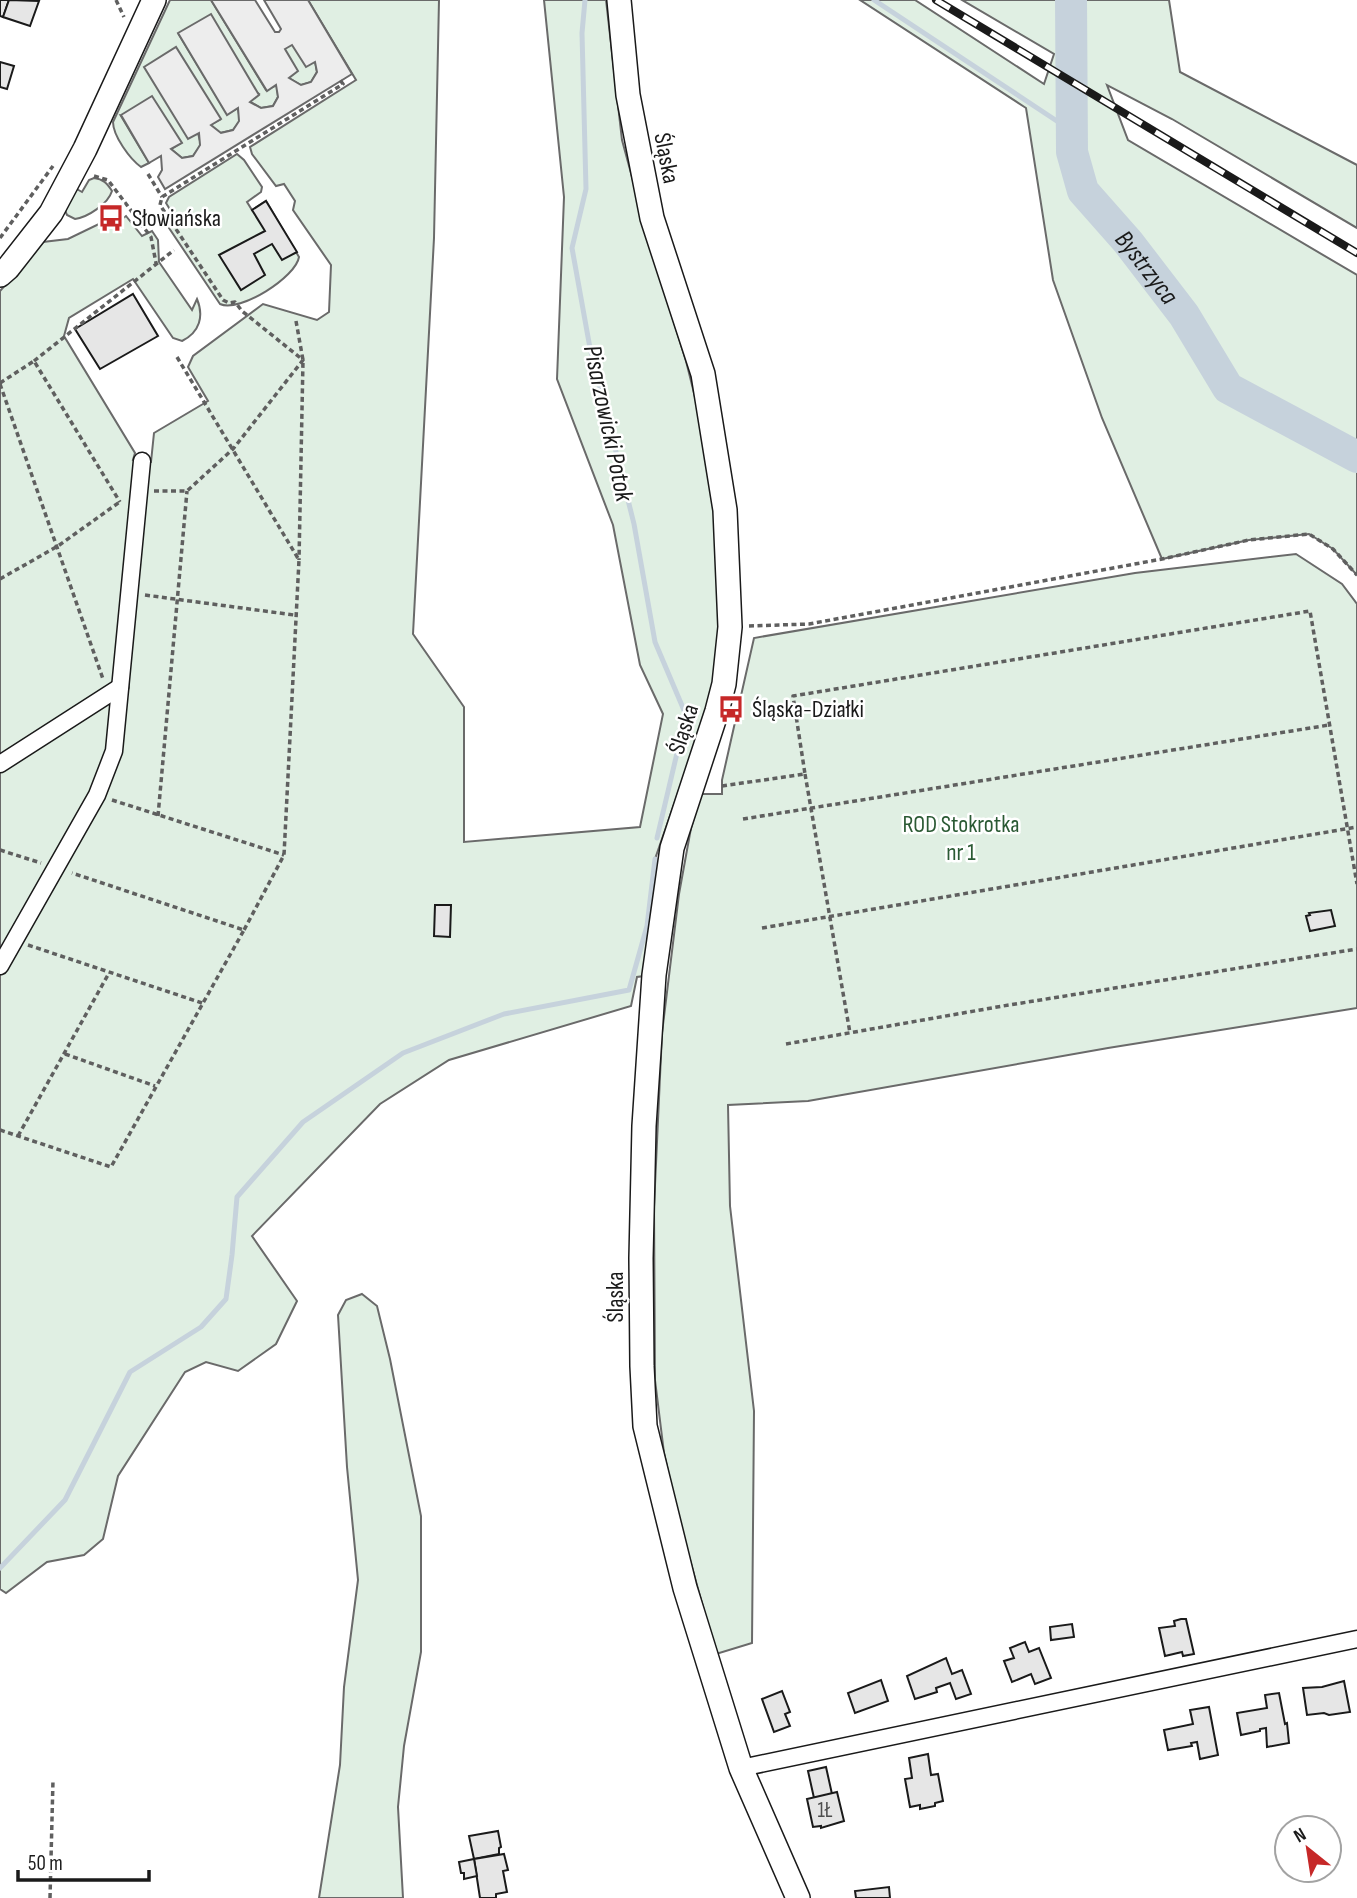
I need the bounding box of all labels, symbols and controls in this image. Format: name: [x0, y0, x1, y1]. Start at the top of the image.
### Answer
street label: Śląska: [647, 130, 686, 186]
bus stop icon: Słowiańska: [96, 203, 126, 233]
place label: Słowiańska: [132, 204, 221, 233]
water label: Bystrzyca: [1108, 225, 1184, 311]
water label: Pisarzowicki Potok: [576, 342, 639, 505]
bus stop icon: Śląska-Działki: [716, 694, 746, 724]
place label: Śląska-Działki: [752, 695, 864, 724]
street label: Śląska: [662, 700, 705, 758]
park label: ROD Stokrotka nr 1: [902, 810, 1020, 867]
street label: Śląska: [601, 1272, 630, 1323]
house number: 1Ł: [817, 1798, 833, 1823]
north arrow: [1273, 1814, 1343, 1884]
text: N: [1290, 1823, 1310, 1848]
scale bar: [18, 1839, 149, 1883]
text: 50 m: [28, 1851, 63, 1876]

